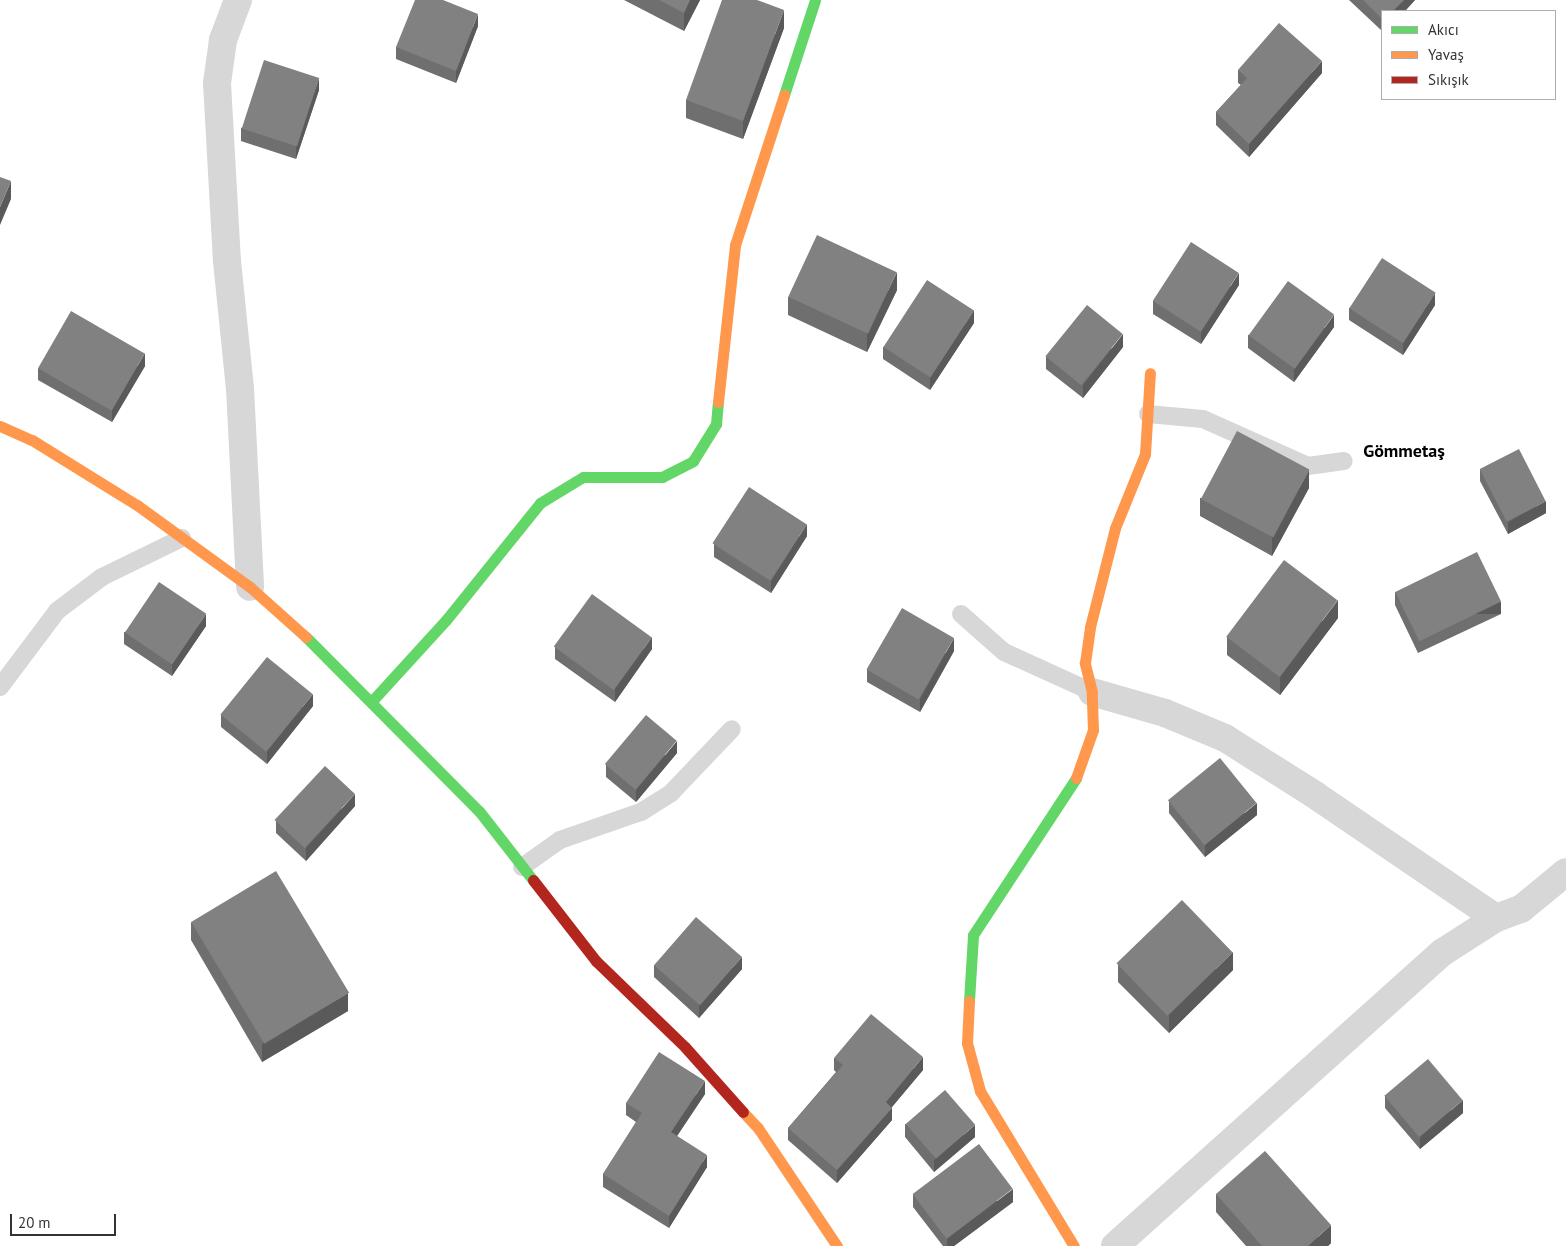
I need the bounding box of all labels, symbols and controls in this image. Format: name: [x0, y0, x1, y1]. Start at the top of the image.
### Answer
legend: [1381, 10, 1556, 100]
text: Akıcı: [1428, 20, 1459, 39]
text: Yavaş: [1428, 45, 1464, 64]
text: Sıkışık: [1428, 70, 1469, 89]
district label: Gömmetaş: [1363, 440, 1445, 462]
scale bar: [12, 1204, 119, 1236]
text: 20 m: [18, 1213, 51, 1232]

